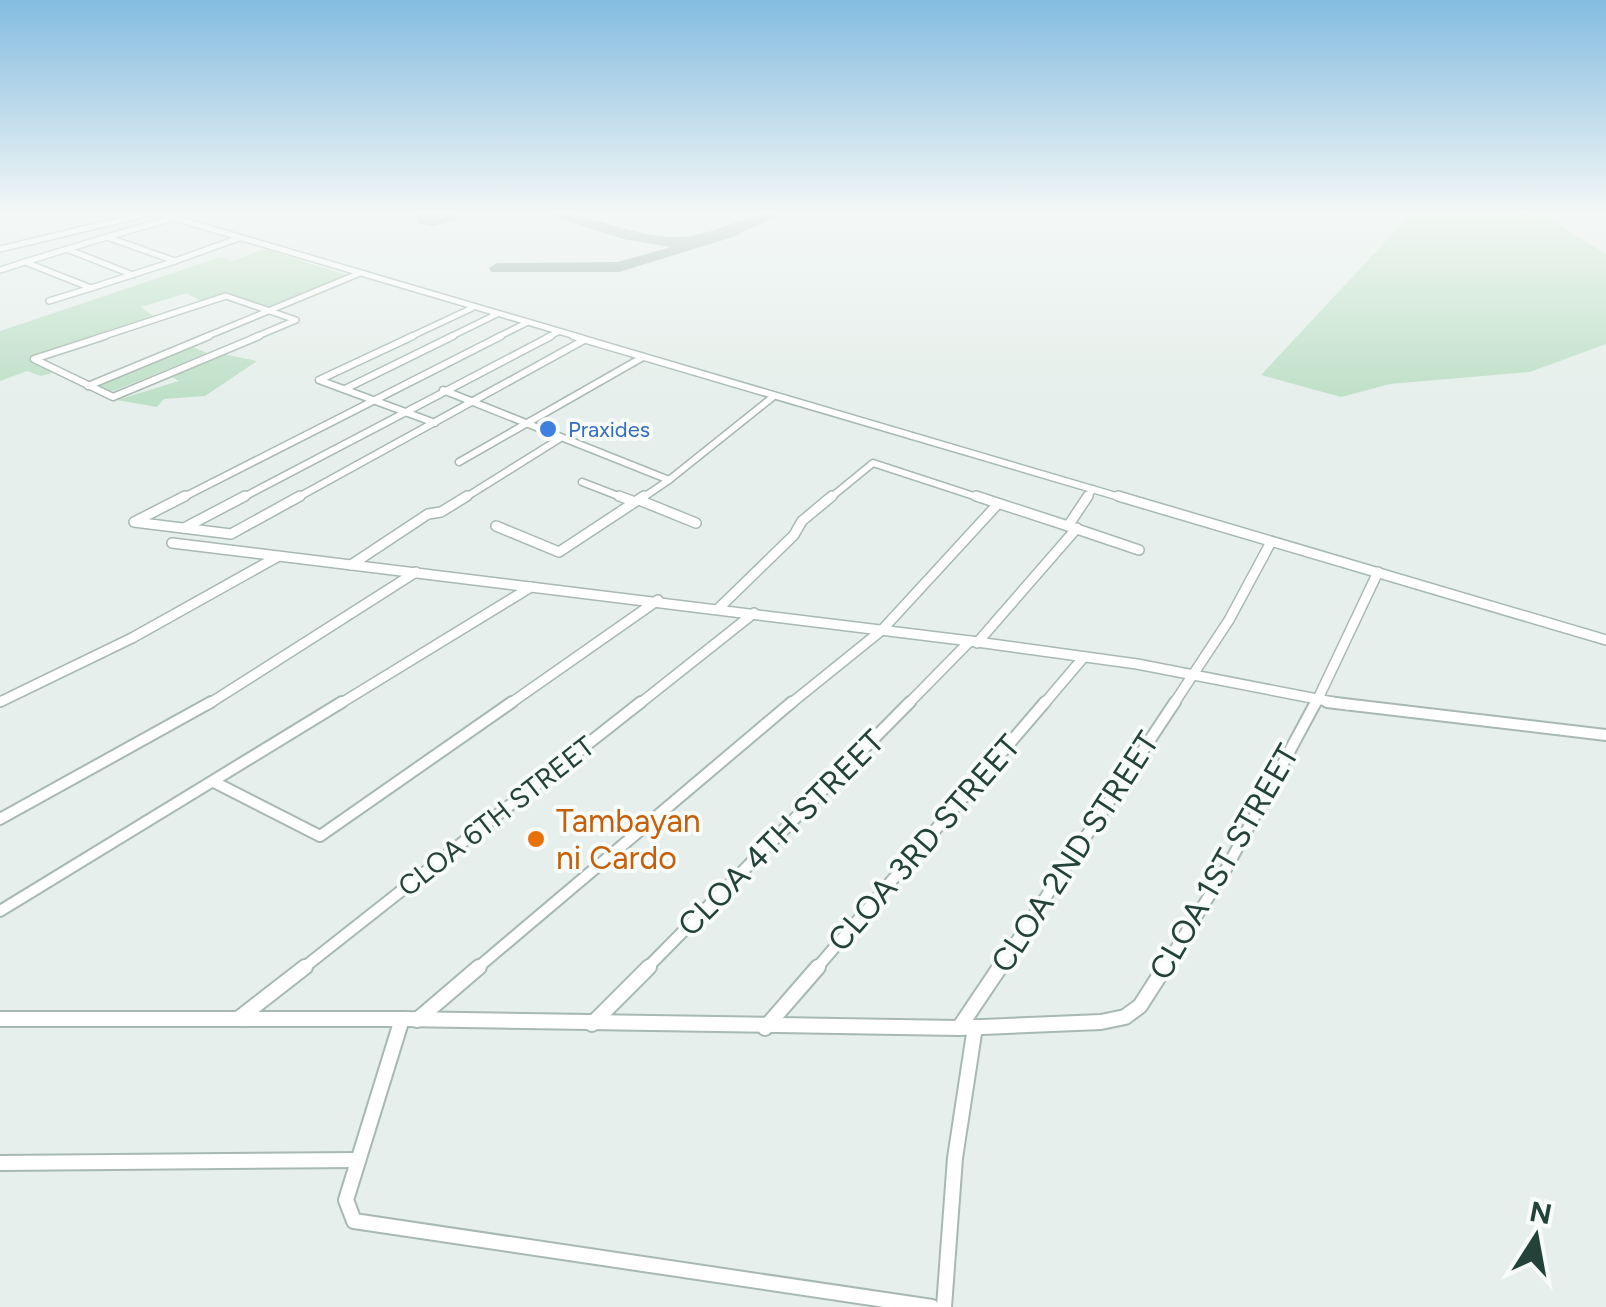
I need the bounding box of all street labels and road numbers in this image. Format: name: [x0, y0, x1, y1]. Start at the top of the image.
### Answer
street label: CLOA 4TH STREET: [670, 722, 892, 944]
street label: CLOA 2ND STREET: [983, 724, 1167, 979]
street label: CLOA 3RD STREET: [820, 727, 1028, 959]
street label: CLOA 6TH STREET: [391, 728, 601, 903]
street label: CLOA 1ST STREET: [1141, 738, 1307, 986]

